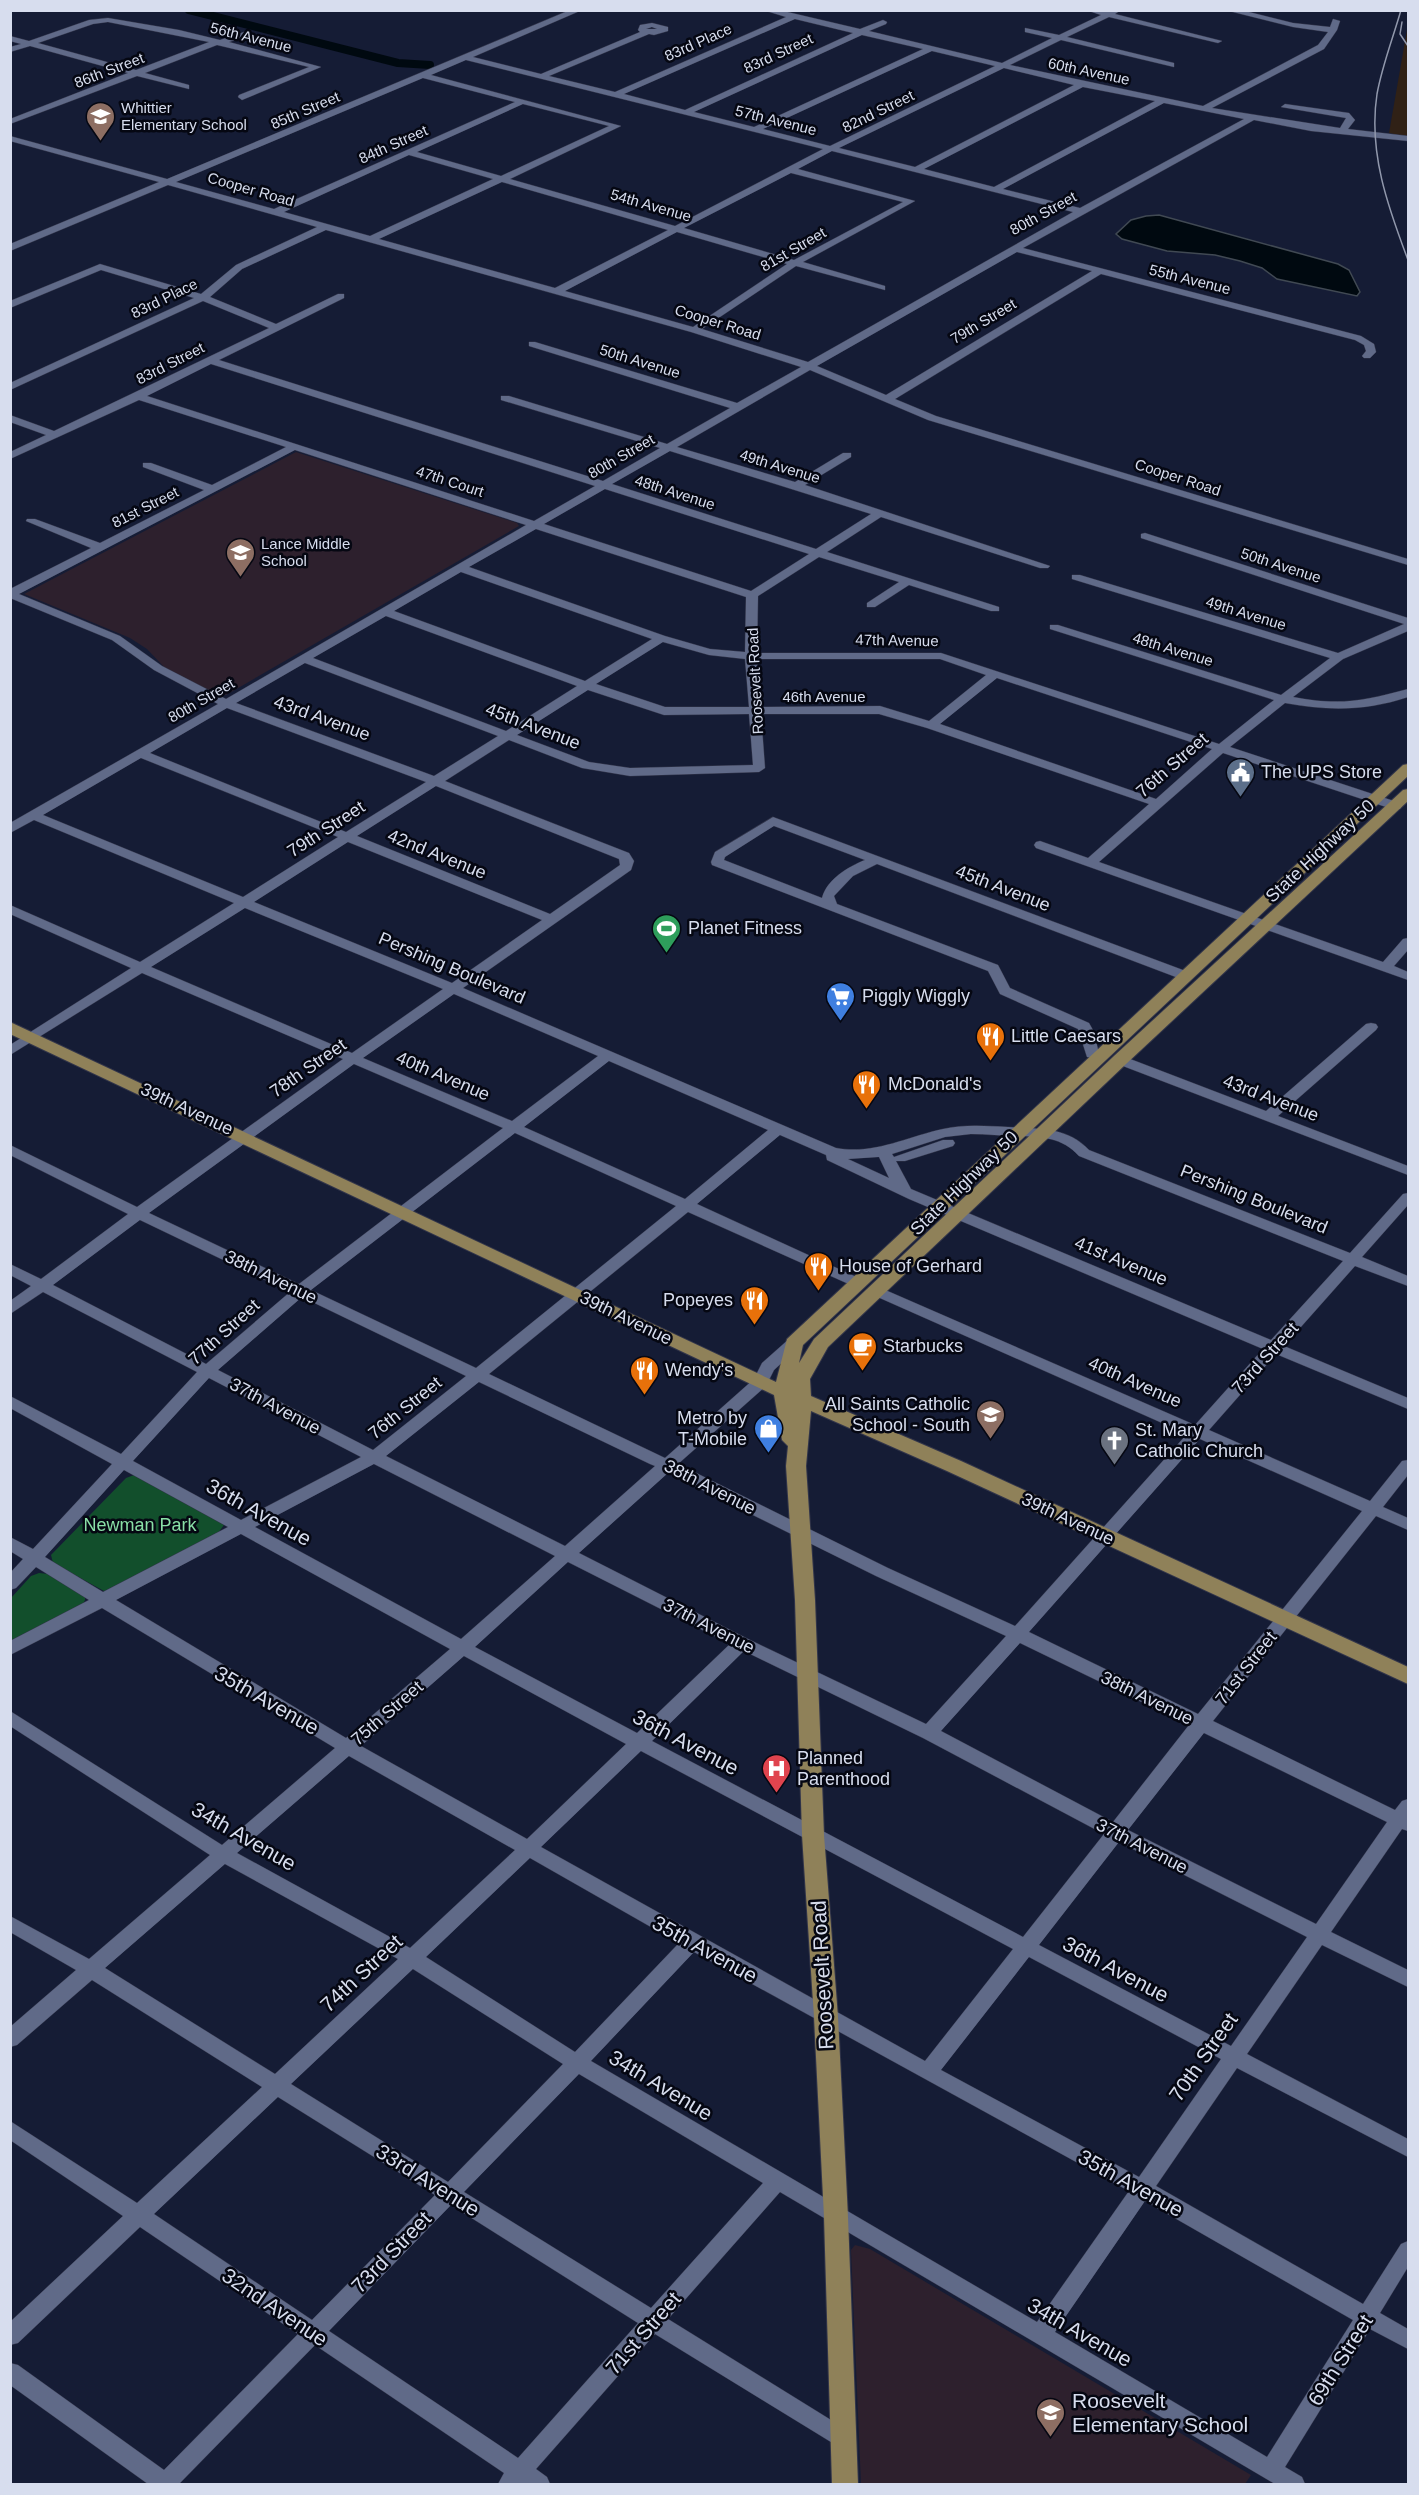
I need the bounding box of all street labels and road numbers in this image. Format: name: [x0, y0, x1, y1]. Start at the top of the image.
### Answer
street label: 56th Avenue: [209, 19, 293, 55]
street label: 83rd Place: [662, 20, 734, 64]
street label: 83rd Street: [741, 29, 816, 76]
street label: 86th Street: [72, 49, 147, 91]
street label: 60th Avenue: [1047, 54, 1131, 88]
street label: 82nd Street: [839, 86, 917, 136]
street label: 85th Street: [268, 88, 343, 132]
street label: 57th Avenue: [734, 102, 818, 138]
street label: 84th Street: [356, 121, 431, 167]
street label: Cooper Road: [206, 169, 296, 209]
street label: 54th Avenue: [609, 185, 693, 225]
street label: 80th Street: [1007, 187, 1080, 238]
street label: 81st Street: [757, 223, 829, 274]
street label: 55th Avenue: [1148, 261, 1232, 297]
street label: 83rd Place: [128, 275, 200, 321]
street label: 79th Street: [947, 294, 1020, 347]
street label: Cooper Road: [673, 301, 763, 343]
street label: 83rd Street: [133, 338, 208, 387]
street label: 50th Avenue: [598, 341, 682, 381]
street label: 80th Street: [585, 430, 658, 482]
street label: 49th Avenue: [738, 446, 822, 486]
street label: Cooper Road: [1133, 455, 1223, 499]
street label: 47th Court: [414, 462, 487, 500]
street label: 48th Avenue: [633, 471, 717, 513]
street label: 81st Street: [109, 483, 182, 531]
street label: 50th Avenue: [1239, 544, 1323, 586]
street label: 49th Avenue: [1204, 593, 1288, 633]
street label: Roosevelt Road: [744, 627, 766, 735]
street label: 48th Avenue: [1131, 629, 1215, 669]
street label: 47th Avenue: [855, 631, 939, 649]
street label: 80th Street: [165, 674, 238, 726]
street label: 46th Avenue: [782, 688, 866, 705]
street label: 43rd Avenue: [271, 691, 373, 745]
street label: 45th Avenue: [483, 699, 583, 753]
street label: 76th Street: [1132, 729, 1212, 801]
street label: State Highway 50: [1262, 796, 1378, 906]
street label: 79th Street: [284, 797, 368, 861]
street label: 42nd Avenue: [385, 825, 489, 883]
street label: 45th Avenue: [953, 861, 1053, 915]
street label: Pershing Boulevard: [376, 928, 528, 1008]
street label: 78th Street: [266, 1035, 350, 1101]
street label: 40th Avenue: [393, 1047, 493, 1105]
street label: 43rd Avenue: [1220, 1071, 1322, 1125]
street label: 39th Avenue: [138, 1079, 236, 1139]
street label: State Highway 50: [906, 1127, 1022, 1239]
street label: Pershing Boulevard: [1177, 1160, 1331, 1238]
street label: 41st Avenue: [1072, 1232, 1170, 1290]
street label: 38th Avenue: [222, 1246, 320, 1308]
street label: 39th Avenue: [577, 1287, 675, 1349]
street label: 77th Street: [185, 1295, 263, 1369]
street label: 73rd Street: [1228, 1318, 1302, 1398]
street label: 40th Avenue: [1085, 1353, 1185, 1411]
street label: 76th Street: [364, 1373, 446, 1443]
street label: 37th Avenue: [226, 1374, 324, 1438]
street label: 38th Avenue: [661, 1455, 759, 1519]
street label: 36th Avenue: [203, 1474, 315, 1550]
street label: 39th Avenue: [1019, 1489, 1117, 1549]
street label: 37th Avenue: [660, 1594, 758, 1658]
street label: 71st Street: [1211, 1628, 1281, 1708]
street label: 35th Avenue: [211, 1661, 323, 1739]
street label: 38th Avenue: [1098, 1667, 1196, 1729]
street label: 75th Street: [347, 1677, 427, 1749]
street label: 36th Avenue: [629, 1705, 743, 1779]
street label: 34th Avenue: [188, 1797, 300, 1875]
street label: 37th Avenue: [1093, 1814, 1191, 1878]
street label: Roosevelt Road: [807, 1900, 837, 2050]
street label: 35th Avenue: [649, 1911, 761, 1987]
street label: 74th Street: [316, 1929, 407, 2016]
street label: 36th Avenue: [1059, 1932, 1173, 2006]
street label: 70th Street: [1164, 2008, 1242, 2106]
street label: 34th Avenue: [605, 2045, 717, 2125]
street label: 33rd Avenue: [372, 2139, 484, 2221]
street label: 35th Avenue: [1075, 2145, 1187, 2221]
street label: 73rd Street: [347, 2207, 435, 2297]
street label: 32nd Avenue: [218, 2263, 332, 2351]
street label: 71st Street: [601, 2287, 685, 2379]
street label: 34th Avenue: [1024, 2293, 1136, 2371]
street label: 69th Street: [1303, 2310, 1377, 2410]

